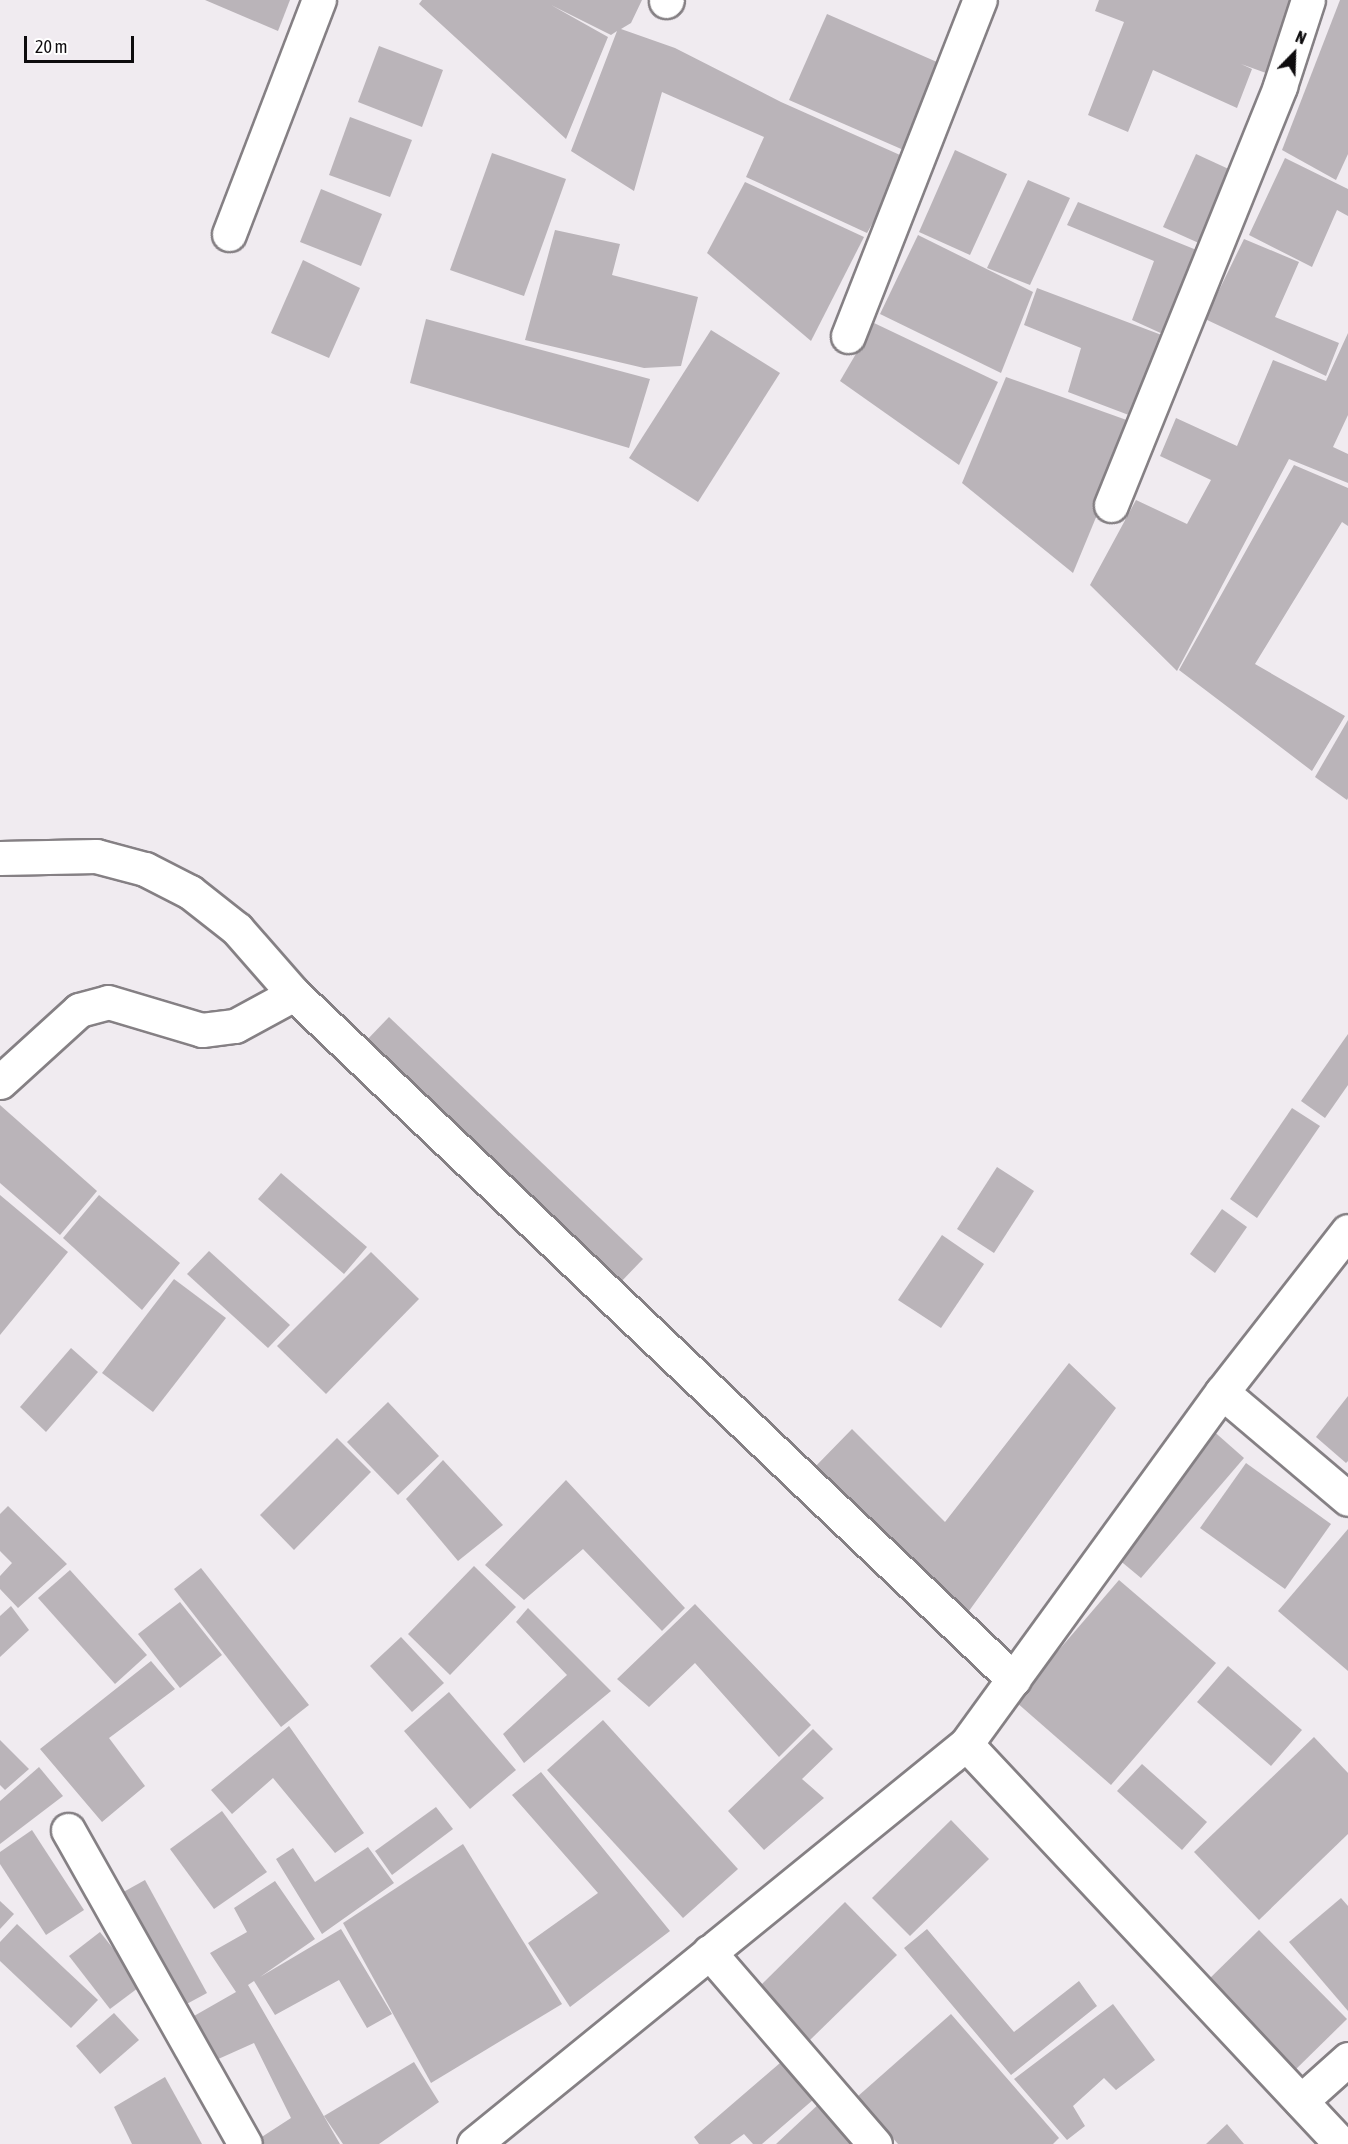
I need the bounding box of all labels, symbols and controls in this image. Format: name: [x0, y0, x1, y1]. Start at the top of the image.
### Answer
scale bar: [27, 24, 136, 62]
north arrow: [1264, 24, 1324, 84]
text: N: [1293, 27, 1309, 48]
text: 20 m: [35, 36, 67, 57]

